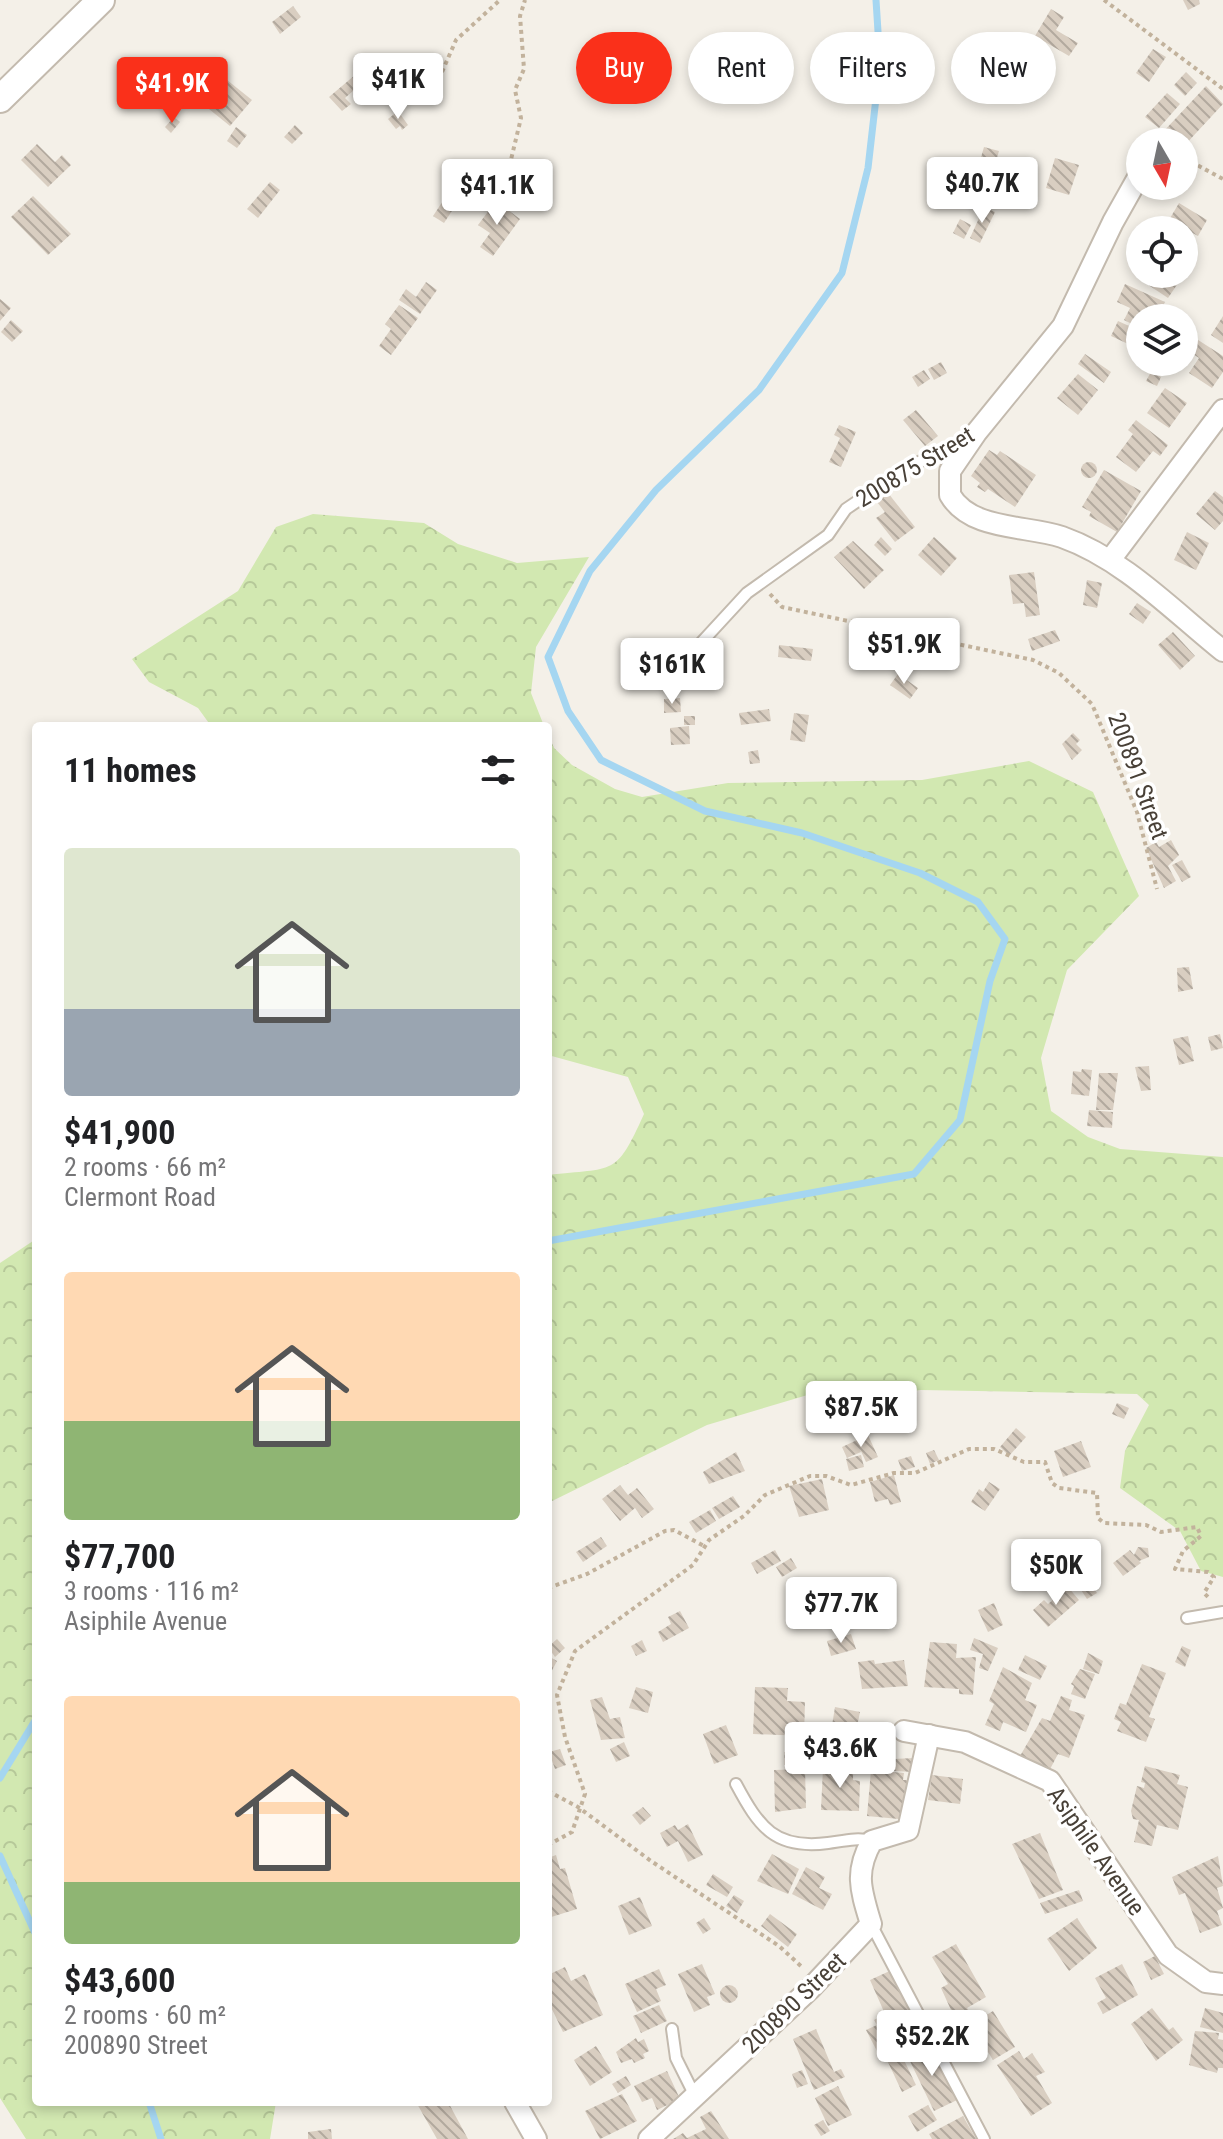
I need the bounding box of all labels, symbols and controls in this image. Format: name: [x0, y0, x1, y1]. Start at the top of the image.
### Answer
chip: Buy: [576, 32, 672, 104]
chip: Rent: [688, 32, 794, 104]
chip: Filters: [810, 32, 935, 104]
chip: New: [951, 32, 1056, 104]
pin: $41K: [351, 53, 445, 121]
pin: $41.9K: [107, 57, 237, 125]
text: $41K: [371, 64, 425, 94]
text: $41.9K: [135, 68, 209, 98]
north arrow: [1126, 128, 1198, 200]
map controls: [1126, 128, 1198, 376]
pin: $40.7K: [917, 157, 1047, 225]
pin: $41.1K: [432, 159, 562, 227]
text: $40.7K: [945, 168, 1019, 198]
text: $41.1K: [460, 170, 534, 200]
button: locate: [1126, 216, 1198, 288]
button: layers: [1126, 304, 1198, 376]
street label: 200875 Street: [851, 421, 979, 513]
pin: $51.9K: [839, 618, 969, 686]
text: $51.9K: [867, 629, 941, 659]
pin: $161K: [616, 638, 728, 706]
text: $161K: [639, 649, 705, 679]
street label: 200891 Street: [1102, 709, 1174, 843]
icon: filters: [476, 748, 520, 792]
text: 11 homes: [64, 750, 197, 790]
icon: home: [220, 900, 364, 1044]
text: $41,900: [64, 1112, 175, 1152]
text: 2 rooms · 66 m²: [64, 1152, 226, 1182]
text: Clermont Road: [64, 1182, 216, 1212]
icon: home: [220, 1324, 364, 1468]
pin: $87.5K: [796, 1381, 926, 1449]
text: $87.5K: [824, 1392, 898, 1422]
text: $77,700: [64, 1536, 175, 1576]
pin: $50K: [1009, 1539, 1103, 1607]
text: $50K: [1029, 1550, 1083, 1580]
text: 3 rooms · 116 m²: [64, 1576, 239, 1606]
pin: $77.7K: [776, 1577, 906, 1645]
text: $77.7K: [804, 1588, 878, 1618]
text: Asiphile Avenue: [64, 1606, 227, 1636]
pin: $43.6K: [775, 1722, 905, 1790]
text: $43.6K: [803, 1733, 877, 1763]
icon: home: [220, 1748, 364, 1892]
street label: Asiphile Avenue: [1041, 1781, 1151, 1921]
street label: 200890 Street: [736, 1947, 852, 2059]
text: $43,600: [64, 1960, 175, 2000]
text: 2 rooms · 60 m²: [64, 2000, 226, 2030]
pin: $52.2K: [867, 2010, 997, 2078]
text: $52.2K: [895, 2021, 969, 2051]
text: 200890 Street: [64, 2030, 208, 2060]

